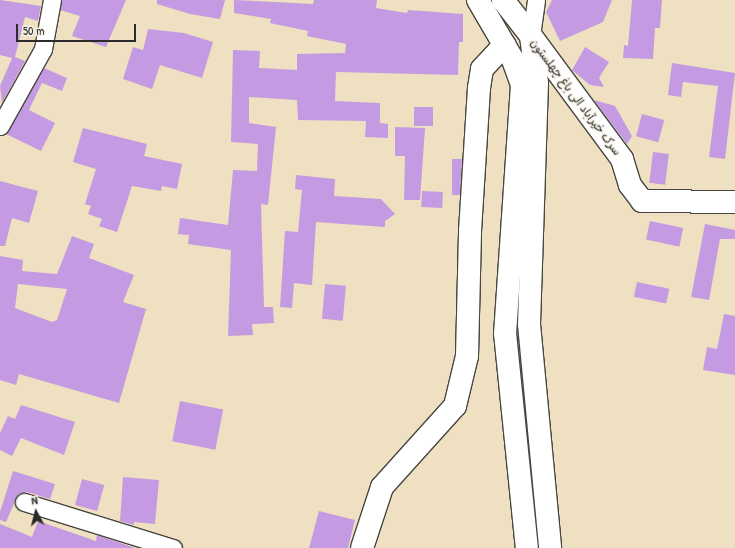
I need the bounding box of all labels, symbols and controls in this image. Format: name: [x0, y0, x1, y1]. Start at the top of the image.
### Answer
scale bar: [18, 16, 138, 42]
text: 50 m: [23, 22, 44, 39]
street label: سرک خیرآباد الی باغ چهلستون: [527, 36, 625, 158]
north arrow: [16, 492, 56, 532]
text: N: [31, 493, 38, 507]

